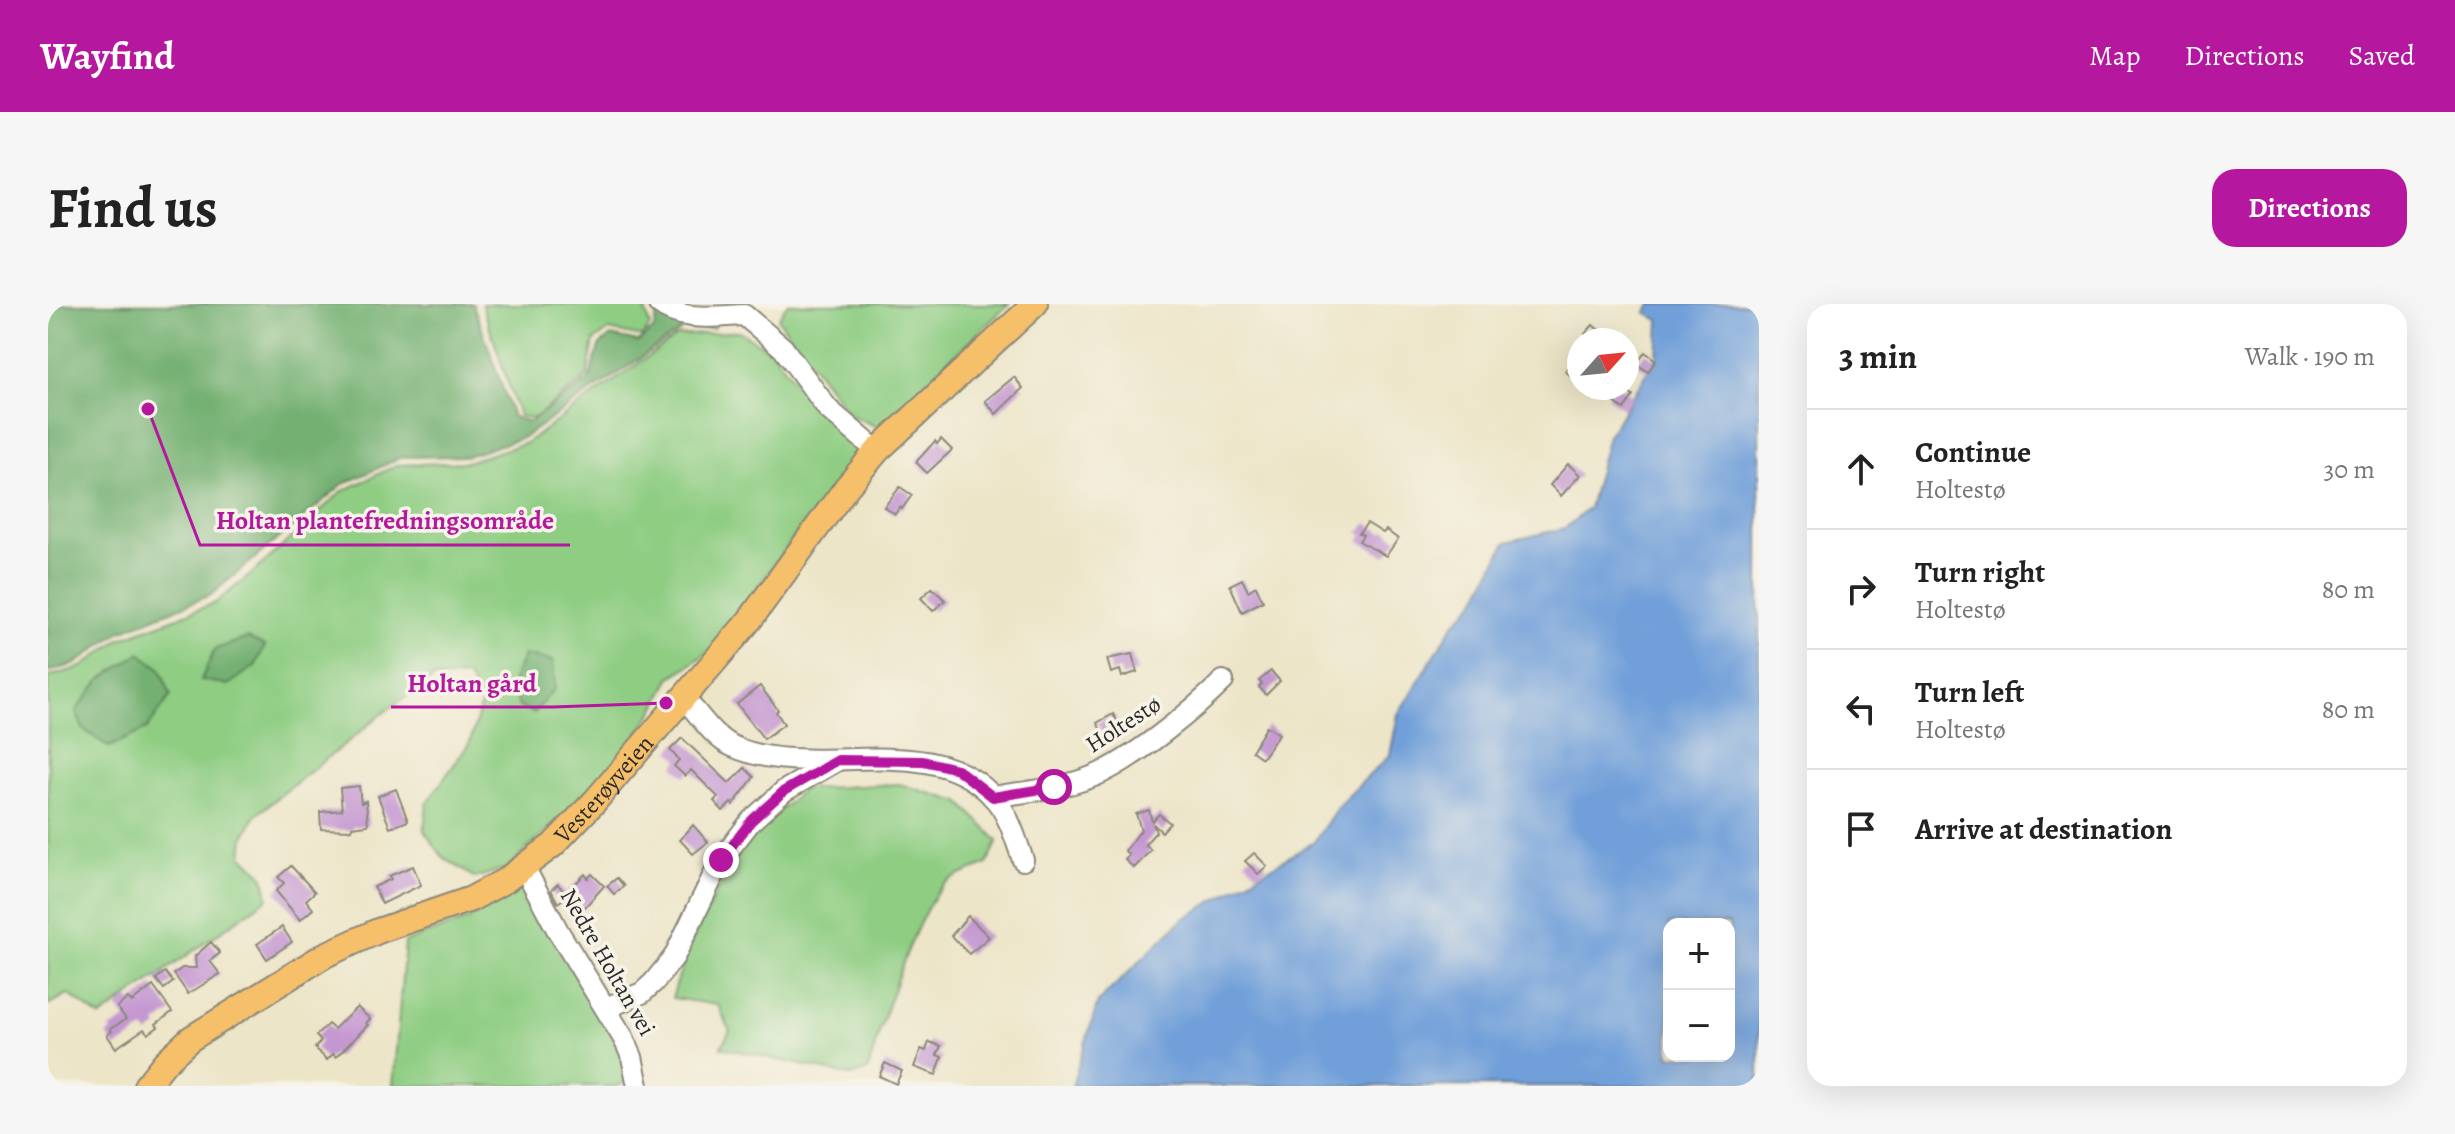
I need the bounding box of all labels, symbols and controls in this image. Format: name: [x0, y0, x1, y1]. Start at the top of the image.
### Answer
text: Wayfind: [40, 30, 175, 82]
text: Map: [2089, 37, 2140, 75]
text: Directions: [2184, 37, 2305, 75]
text: Saved: [2349, 37, 2415, 75]
button: Directions: [2212, 169, 2407, 247]
text: Find us: [48, 170, 218, 246]
north arrow: [1567, 328, 1639, 400]
text: 3 min: [1839, 333, 1917, 380]
text: Walk · 190 m: [2245, 339, 2375, 374]
text: Continue: [1915, 432, 2031, 472]
icon: ahead: [1839, 447, 1883, 491]
text: 30 m: [2324, 452, 2375, 487]
text: Holtestø: [1915, 472, 2006, 507]
callout: Holtan plantefredningsområde: [200, 495, 570, 545]
text: Holtan plantefredningsområde: [216, 503, 554, 538]
text: Turn right: [1915, 552, 2045, 592]
icon: right: [1839, 567, 1883, 611]
text: 80 m: [2322, 572, 2375, 607]
text: Holtestø: [1915, 592, 2006, 627]
callout: Holtan gård: [391, 657, 553, 707]
text: Holtan gård: [407, 666, 538, 701]
text: Turn left: [1915, 672, 2024, 712]
icon: left: [1839, 687, 1883, 731]
street label: Holtestø: [1079, 688, 1167, 760]
text: 80 m: [2322, 692, 2375, 727]
text: Holtestø: [1915, 712, 2006, 747]
street label: Vesterøyveien: [546, 728, 661, 851]
route start: [1036, 769, 1072, 805]
icon: arrive: [1839, 807, 1883, 851]
text: Arrive at destination: [1915, 809, 2172, 849]
route end: [703, 842, 739, 878]
street label: Nedre Holtan vei: [553, 882, 663, 1042]
map controls: [1663, 918, 1735, 1062]
button: +: [1663, 918, 1735, 990]
button: −: [1663, 990, 1735, 1062]

